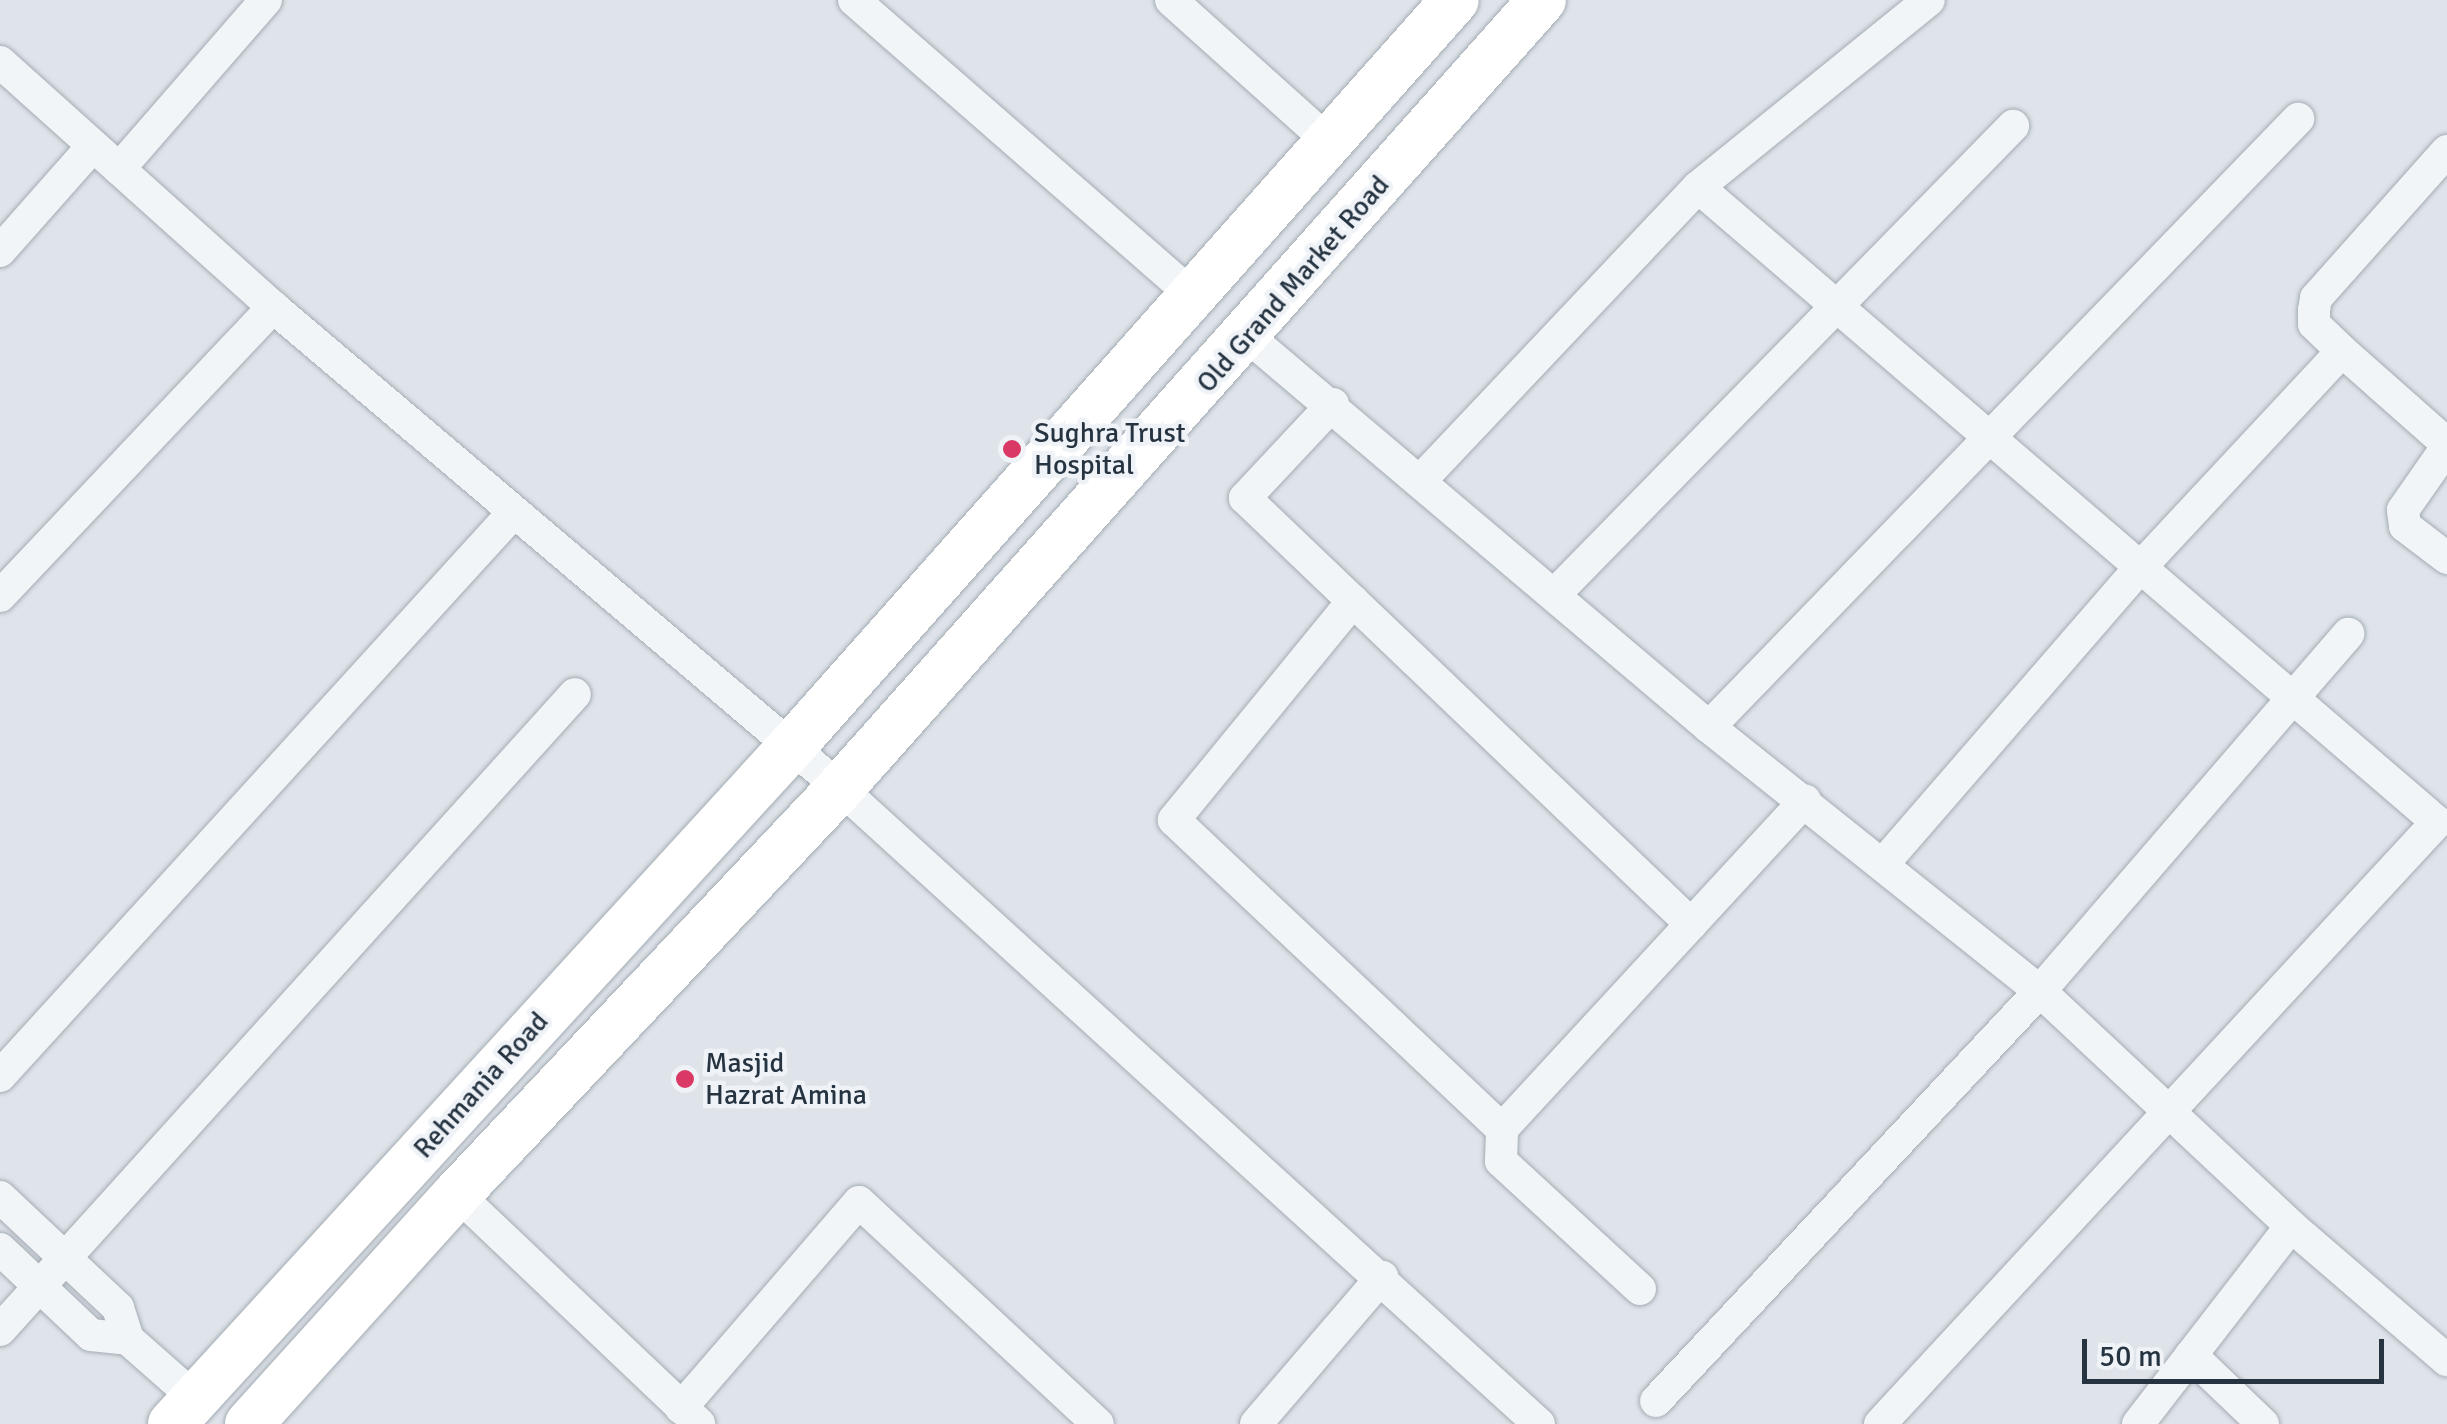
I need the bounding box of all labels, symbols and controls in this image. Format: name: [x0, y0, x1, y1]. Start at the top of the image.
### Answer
street label: Old Grand Market Road: [1190, 169, 1396, 399]
place label: Sughra Trust Hospital: [1034, 416, 1185, 482]
marker: Sughra Trust Hospital: [999, 436, 1025, 462]
street label: Rehmania Road: [406, 1005, 556, 1165]
place label: Masjid Hazrat Amina: [705, 1046, 867, 1112]
marker: Masjid Hazrat Amina: [674, 1068, 696, 1090]
scale bar: [2087, 1319, 2390, 1381]
text: 50 m: [2099, 1338, 2162, 1375]

